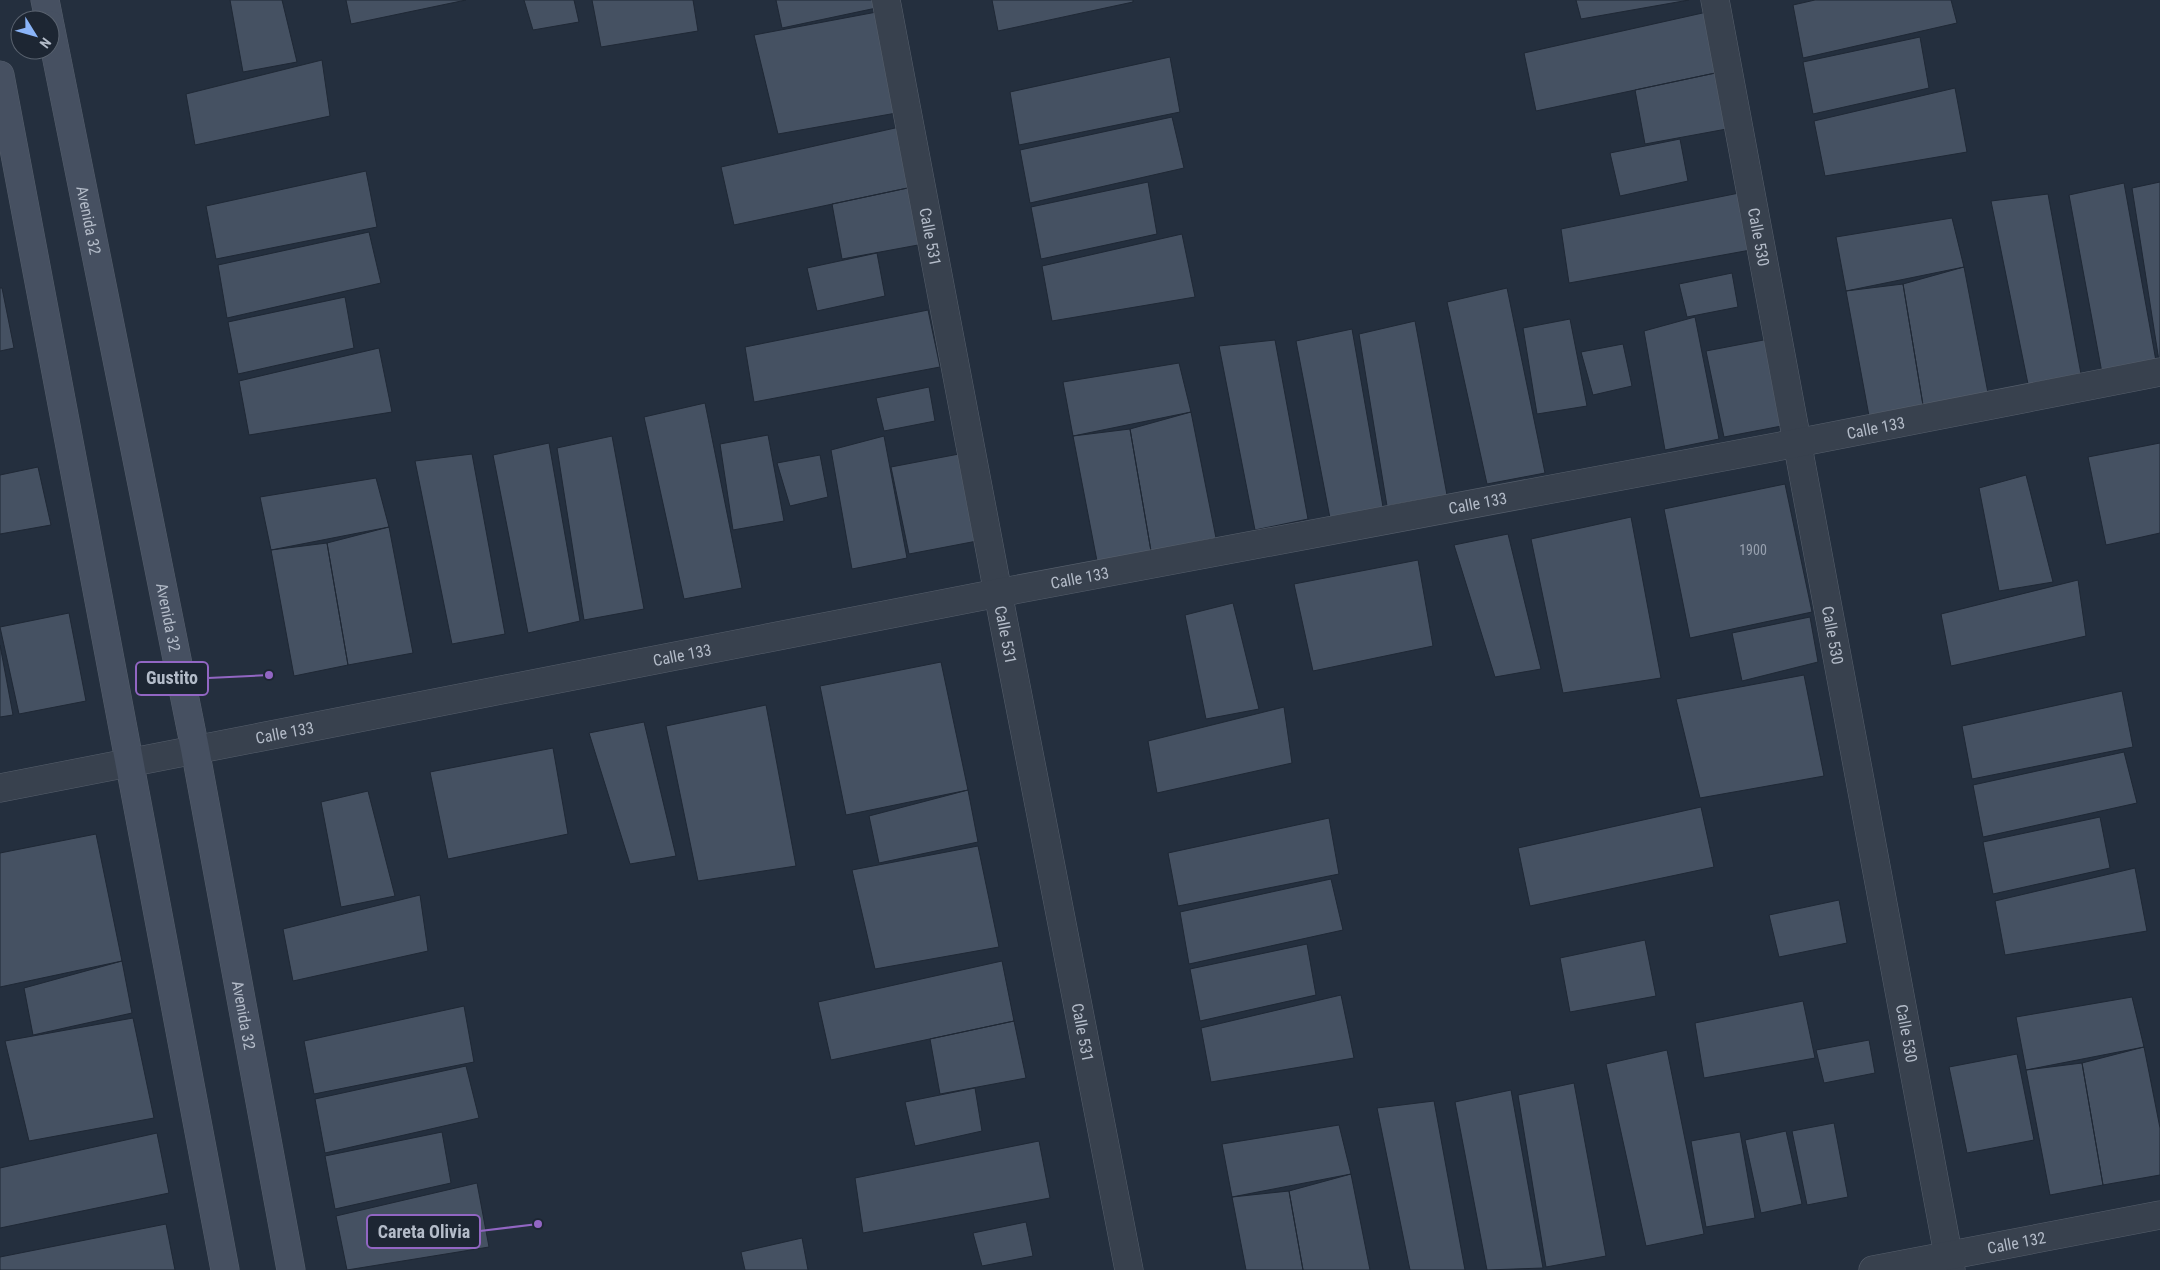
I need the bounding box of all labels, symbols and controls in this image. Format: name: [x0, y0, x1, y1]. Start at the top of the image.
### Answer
north arrow: [10, 10, 60, 60]
text: N: [36, 35, 54, 51]
street label: Avenida 32: [73, 184, 105, 256]
street label: Calle 531: [916, 206, 946, 268]
street label: Calle 530: [1744, 206, 1774, 268]
street label: Calle 133: [1845, 413, 1906, 443]
street label: Calle 133: [1447, 488, 1508, 518]
house number: 1900: [1739, 542, 1767, 558]
street label: Calle 133: [1049, 563, 1110, 592]
street label: Avenida 32: [152, 581, 185, 653]
street label: Calle 531: [991, 604, 1021, 666]
street label: Calle 530: [1818, 604, 1848, 666]
street label: Calle 133: [651, 640, 713, 670]
callout: Gustito: [136, 662, 208, 695]
text: Gustito: [146, 667, 198, 688]
street label: Calle 133: [254, 717, 315, 747]
street label: Avenida 32: [228, 979, 260, 1051]
street label: Calle 531: [1068, 1002, 1098, 1063]
street label: Calle 530: [1892, 1003, 1922, 1064]
callout: Careta Olivia: [367, 1215, 480, 1248]
text: Careta Olivia: [378, 1221, 470, 1242]
street label: Calle 132: [1986, 1228, 2047, 1257]

